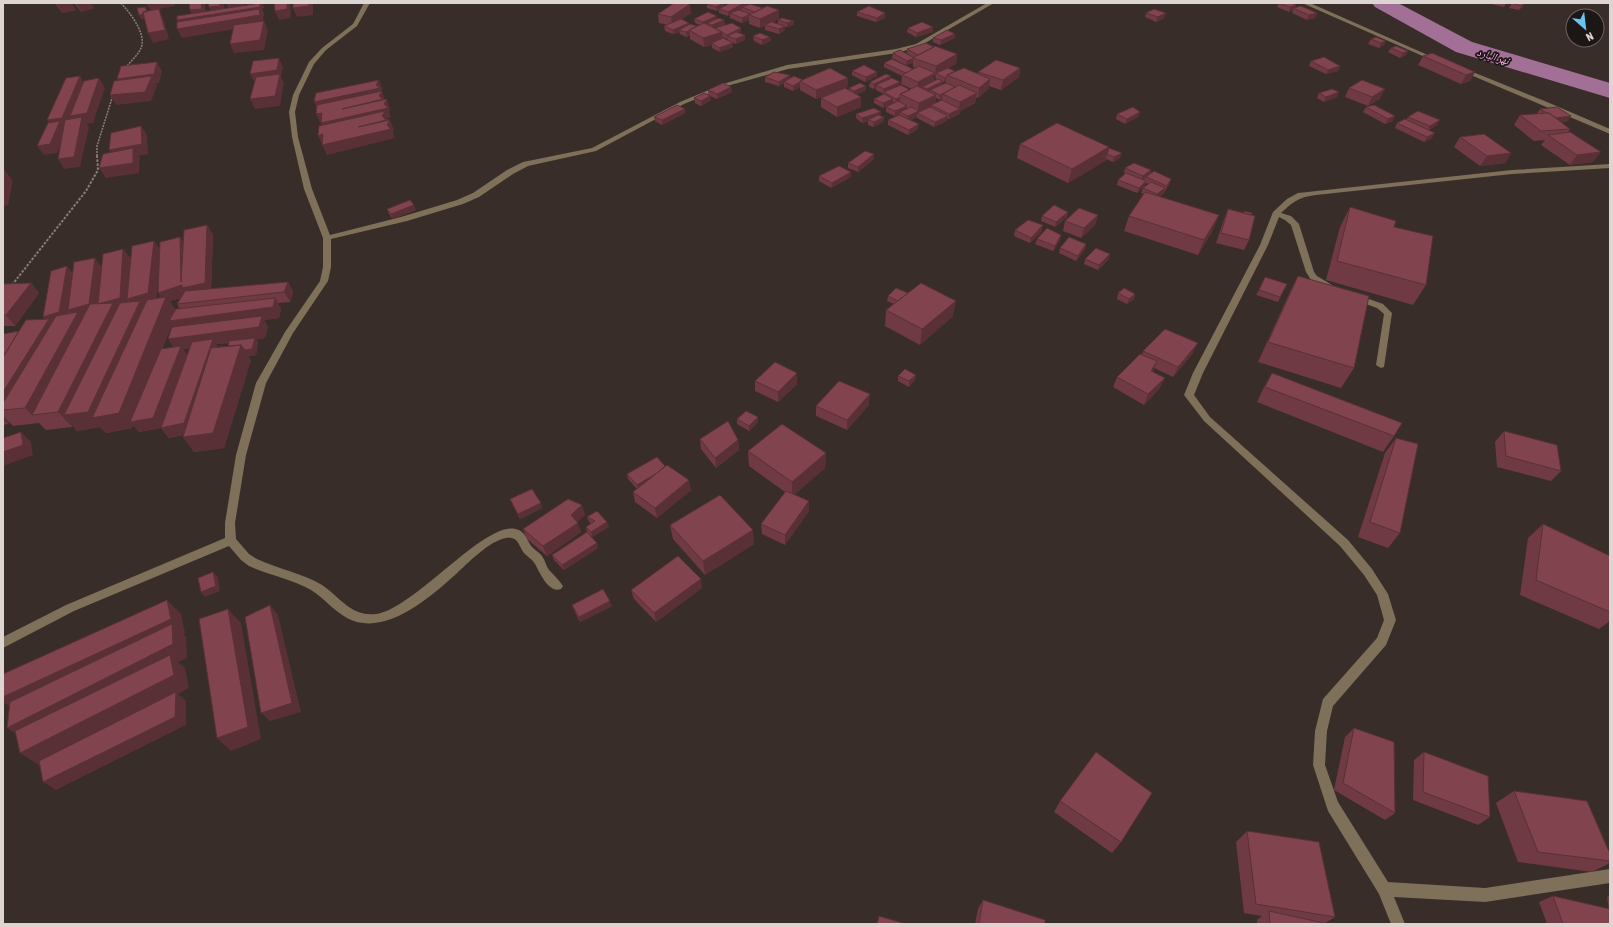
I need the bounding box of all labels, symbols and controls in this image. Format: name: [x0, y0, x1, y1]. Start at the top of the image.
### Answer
north arrow: [1565, 8, 1605, 48]
text: N: [1584, 30, 1595, 44]
water label: نهر البارد: [1475, 45, 1512, 68]

